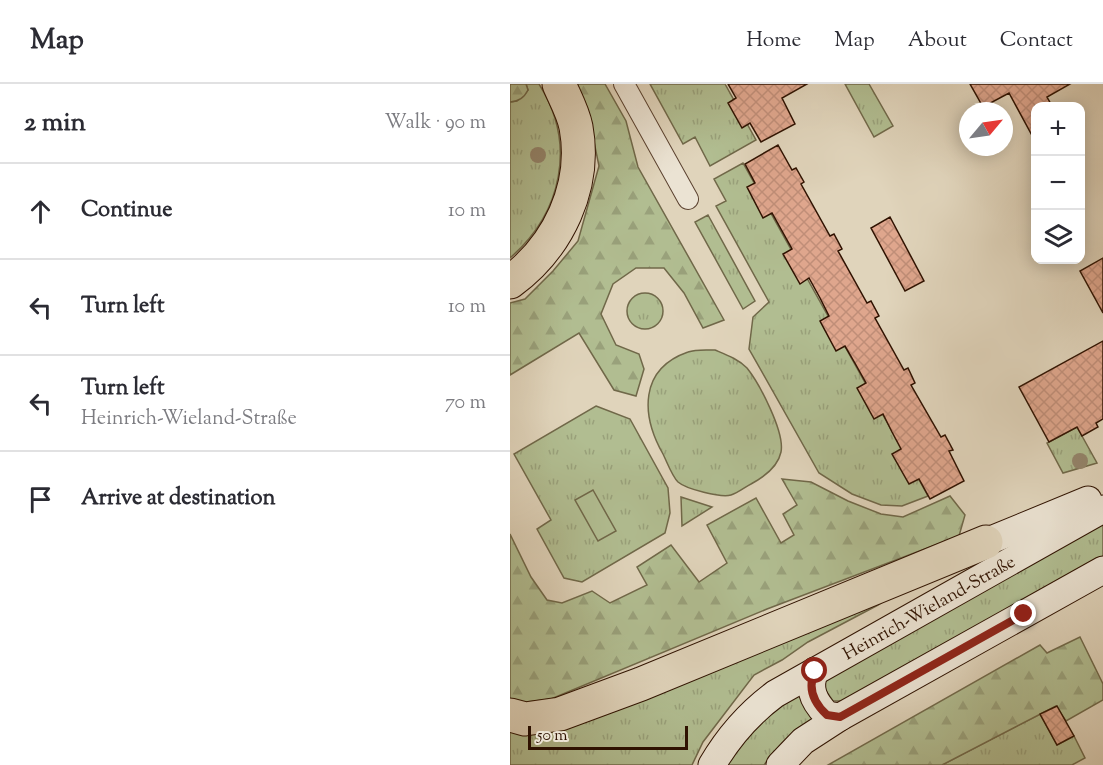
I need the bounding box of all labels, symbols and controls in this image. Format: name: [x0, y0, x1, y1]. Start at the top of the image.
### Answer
text: Map: [30, 21, 84, 61]
text: Home: [746, 26, 801, 56]
text: Map: [834, 26, 875, 56]
text: About: [908, 26, 967, 56]
text: Contact: [1000, 26, 1073, 56]
north arrow: [959, 102, 1013, 156]
map controls: [1031, 102, 1085, 264]
button: +: [1031, 102, 1085, 156]
text: 2 min: [24, 105, 86, 142]
text: Walk · 90 m: [384, 109, 486, 138]
button: −: [1031, 156, 1085, 210]
icon: ahead: [24, 195, 57, 228]
text: Continue: [81, 195, 172, 227]
text: 10 m: [448, 197, 486, 226]
button: layers: [1031, 210, 1085, 264]
icon: left: [24, 291, 57, 324]
text: Turn left: [81, 291, 164, 323]
text: 10 m: [448, 293, 486, 322]
text: Turn left: [81, 373, 164, 405]
icon: left: [24, 387, 57, 420]
text: 70 m: [445, 389, 486, 418]
text: Heinrich-Wieland-Straße: [81, 405, 297, 434]
icon: arrive: [24, 483, 57, 516]
text: Arrive at destination: [81, 483, 276, 515]
street label: Heinrich-Wieland-Straße: [839, 550, 1021, 668]
route end: [1010, 600, 1036, 626]
route start: [801, 657, 827, 683]
scale bar: [528, 723, 688, 750]
text: 50 m: [537, 725, 568, 748]

